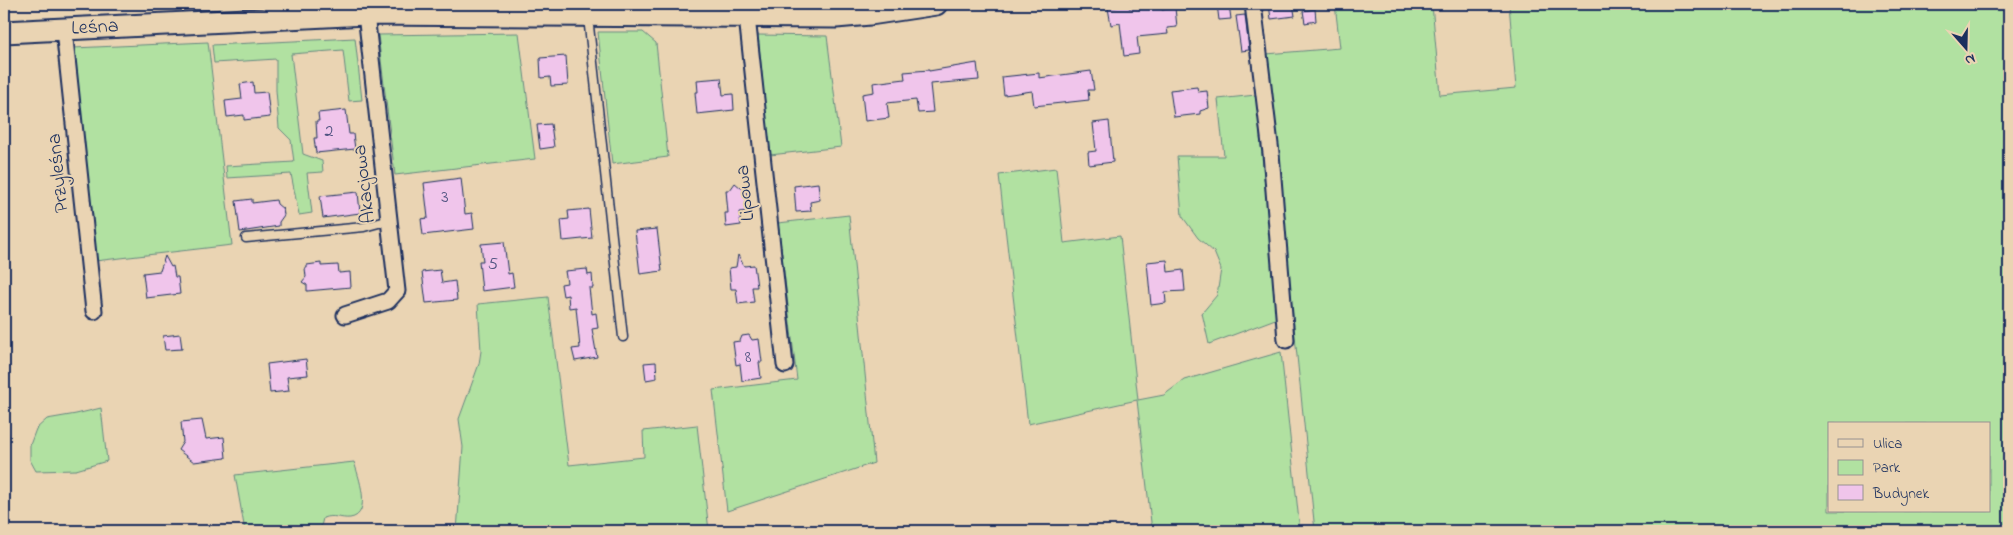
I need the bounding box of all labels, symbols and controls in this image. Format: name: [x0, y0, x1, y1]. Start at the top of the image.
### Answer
street label: Leśna: [71, 12, 119, 43]
north arrow: [1940, 22, 1990, 72]
text: N: [1962, 47, 1978, 70]
house number: 2: [325, 119, 334, 145]
street label: Przyleśna: [40, 132, 78, 214]
street label: Akacjowa: [346, 143, 384, 225]
street label: Lipowa: [729, 164, 763, 222]
house number: 3: [441, 185, 449, 211]
house number: 5: [488, 252, 498, 278]
house number: 8: [745, 345, 752, 371]
legend: [1828, 422, 1990, 512]
text: Ulica: [1873, 433, 1902, 455]
text: Park: [1873, 457, 1901, 479]
text: Budynek: [1872, 483, 1930, 506]

